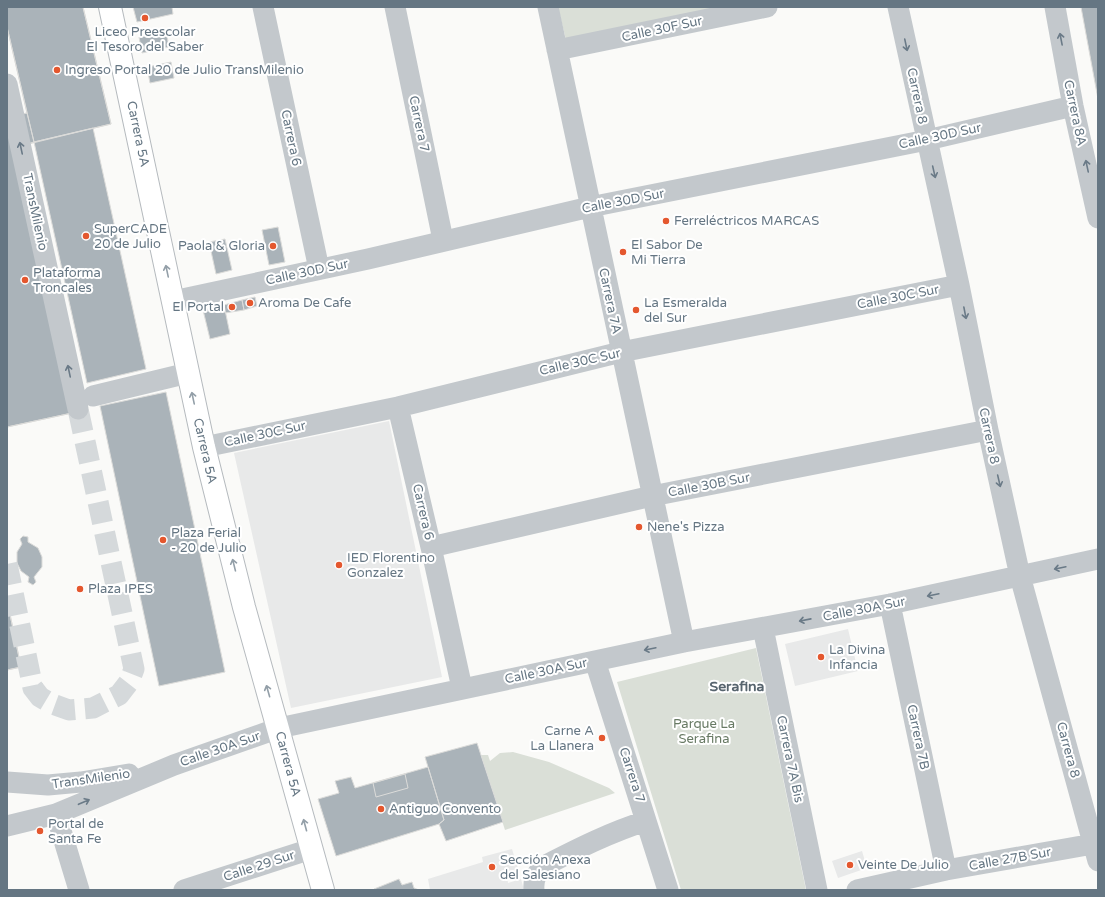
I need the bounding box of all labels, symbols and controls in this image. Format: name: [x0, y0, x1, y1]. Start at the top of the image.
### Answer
marker: Liceo Preescolar El Tesoro del Saber: [140, 13, 150, 23]
street label: Calle 30F Sur: [620, 13, 704, 45]
place label: Liceo Preescolar El Tesoro del Saber: [86, 24, 204, 55]
one-way arrow: [1056, 33, 1064, 46]
one-way arrow: [903, 38, 911, 51]
place label: Ingreso Portal 20 de Julio TransMilenio: [65, 62, 304, 78]
marker: Ingreso Portal 20 de Julio TransMilenio: [52, 65, 62, 75]
street label: Carrera 8: [903, 66, 931, 126]
street label: Carrera 8A: [1060, 79, 1090, 148]
street label: Carrera 7: [405, 94, 433, 154]
street label: Carrera 5A: [123, 100, 153, 169]
street label: Carrera 6: [277, 108, 305, 168]
street label: Calle 30D Sur: [897, 119, 983, 153]
one-way arrow: [16, 142, 24, 155]
one-way arrow: [1082, 160, 1090, 173]
one-way arrow: [930, 165, 938, 178]
street label: TransMilenio: [19, 172, 51, 252]
street label: Calle 30D Sur: [580, 185, 666, 217]
place label: Ferreléctricos MARCAS: [674, 213, 819, 229]
marker: Ferreléctricos MARCAS: [661, 216, 671, 226]
place label: SuperCADE 20 de Julio: [94, 221, 167, 252]
marker: SuperCADE 20 de Julio: [81, 231, 91, 241]
place label: El Sabor De Mi Tierra: [631, 237, 703, 268]
place label: Paola & Gloria: [178, 238, 265, 254]
marker: Paola & Gloria: [268, 241, 278, 251]
marker: El Sabor De Mi Tierra: [618, 247, 628, 257]
street label: Calle 30D Sur: [264, 255, 350, 289]
place label: Plataforma Troncales: [33, 265, 101, 296]
one-way arrow: [162, 265, 170, 278]
street label: Carrera 7A: [595, 267, 625, 336]
marker: Plataforma Troncales: [20, 275, 30, 285]
street label: Calle 30C Sur: [856, 281, 940, 313]
place label: Aroma De Cafe: [258, 295, 351, 311]
place label: La Esmeralda del Sur: [644, 295, 727, 326]
marker: Aroma De Cafe: [245, 298, 255, 308]
place label: El Portal: [172, 299, 224, 315]
marker: El Portal: [227, 302, 237, 312]
marker: La Esmeralda del Sur: [631, 305, 641, 315]
one-way arrow: [961, 306, 969, 319]
street label: Calle 30C Sur: [538, 345, 622, 379]
one-way arrow: [65, 365, 73, 378]
one-way arrow: [189, 392, 197, 405]
street label: Carrera 8: [975, 406, 1003, 466]
street label: Carrera 5A: [190, 417, 220, 486]
street label: Calle 30C Sur: [223, 418, 307, 450]
street label: Calle 30B Sur: [667, 469, 751, 501]
one-way arrow: [996, 475, 1004, 488]
street label: Carrera 6: [409, 482, 437, 542]
place label: Nene's Pizza: [647, 519, 725, 535]
marker: Nene's Pizza: [634, 522, 644, 532]
place label: Plaza Ferial - 20 de Julio: [171, 525, 247, 556]
marker: Plaza Ferial - 20 de Julio: [158, 535, 168, 545]
place label: IED Florentino Gonzalez: [347, 550, 435, 581]
one-way arrow: [230, 559, 237, 572]
marker: IED Florentino Gonzalez: [334, 560, 344, 570]
one-way arrow: [1054, 564, 1067, 572]
place label: Plaza IPES: [88, 581, 153, 597]
marker: Plaza IPES: [75, 584, 85, 594]
one-way arrow: [927, 591, 940, 599]
street label: Calle 30A Sur: [821, 593, 907, 625]
one-way arrow: [799, 616, 812, 624]
place label: La Divina Infancia: [829, 642, 885, 673]
one-way arrow: [644, 646, 657, 654]
marker: La Divina Infancia: [816, 652, 826, 662]
street label: Calle 30A Sur: [503, 654, 589, 688]
district label: Serafina: [710, 678, 765, 695]
one-way arrow: [264, 684, 271, 697]
street label: Carrera 7B: [903, 703, 933, 771]
street label: Carrera 7A Bis: [773, 714, 807, 804]
park label: Parque La Serafina: [673, 716, 735, 747]
street label: Carrera 8: [1053, 720, 1083, 780]
place label: Carne A La Llanera: [530, 723, 594, 754]
street label: Calle 30A Sur: [178, 728, 262, 770]
street label: Carrera 5A: [272, 730, 304, 799]
marker: Carne A La Llanera: [597, 733, 607, 743]
street label: Carrera 7: [616, 745, 648, 805]
street label: TransMilenio: [51, 766, 131, 792]
one-way arrow: [78, 798, 90, 805]
place label: Antiguo Convento: [389, 801, 501, 817]
marker: Antiguo Convento: [376, 804, 386, 814]
place label: Portal de Santa Fe: [48, 816, 104, 847]
one-way arrow: [301, 819, 308, 832]
marker: Portal de Santa Fe: [35, 826, 45, 836]
street label: Calle 27B Sur: [968, 844, 1052, 874]
street label: Calle 29 Sur: [221, 847, 297, 885]
place label: Sección Anexa del Salesiano: [500, 852, 591, 883]
place label: Veinte De Julio: [858, 857, 949, 873]
marker: Veinte De Julio: [845, 860, 855, 870]
marker: Sección Anexa del Salesiano: [487, 862, 497, 872]

